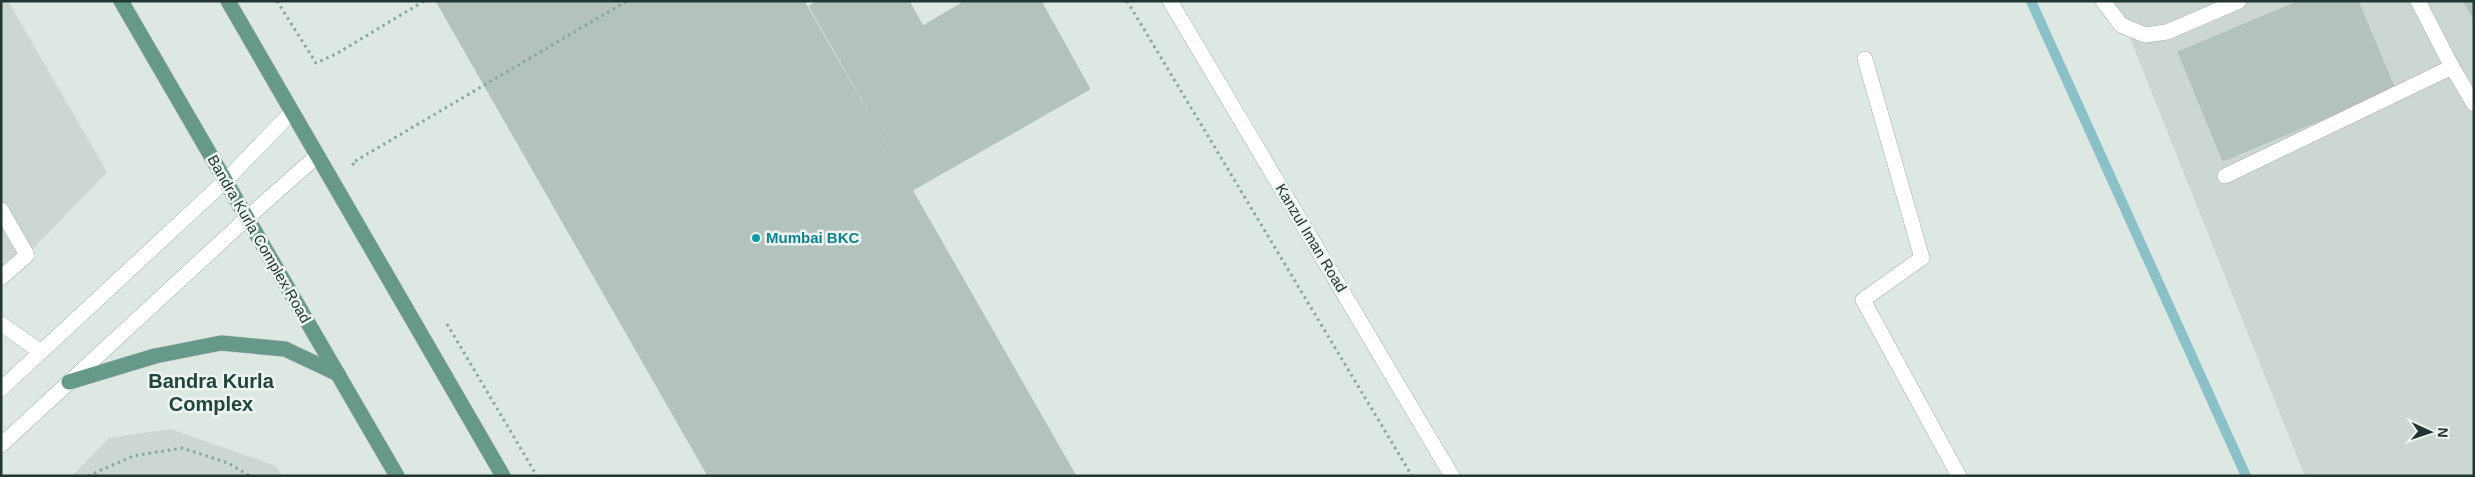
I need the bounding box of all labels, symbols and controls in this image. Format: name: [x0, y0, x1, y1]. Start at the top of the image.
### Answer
street label: Bandra Kurla Complex Road: [204, 152, 315, 326]
street label: Kanzul Iman Road: [1272, 180, 1350, 295]
place label: Mumbai BKC: [766, 229, 860, 246]
marker: Mumbai BKC: [750, 232, 762, 244]
district label: Bandra Kurla Complex: [148, 370, 275, 415]
north arrow: [2405, 407, 2455, 457]
text: N: [2435, 427, 2451, 438]

